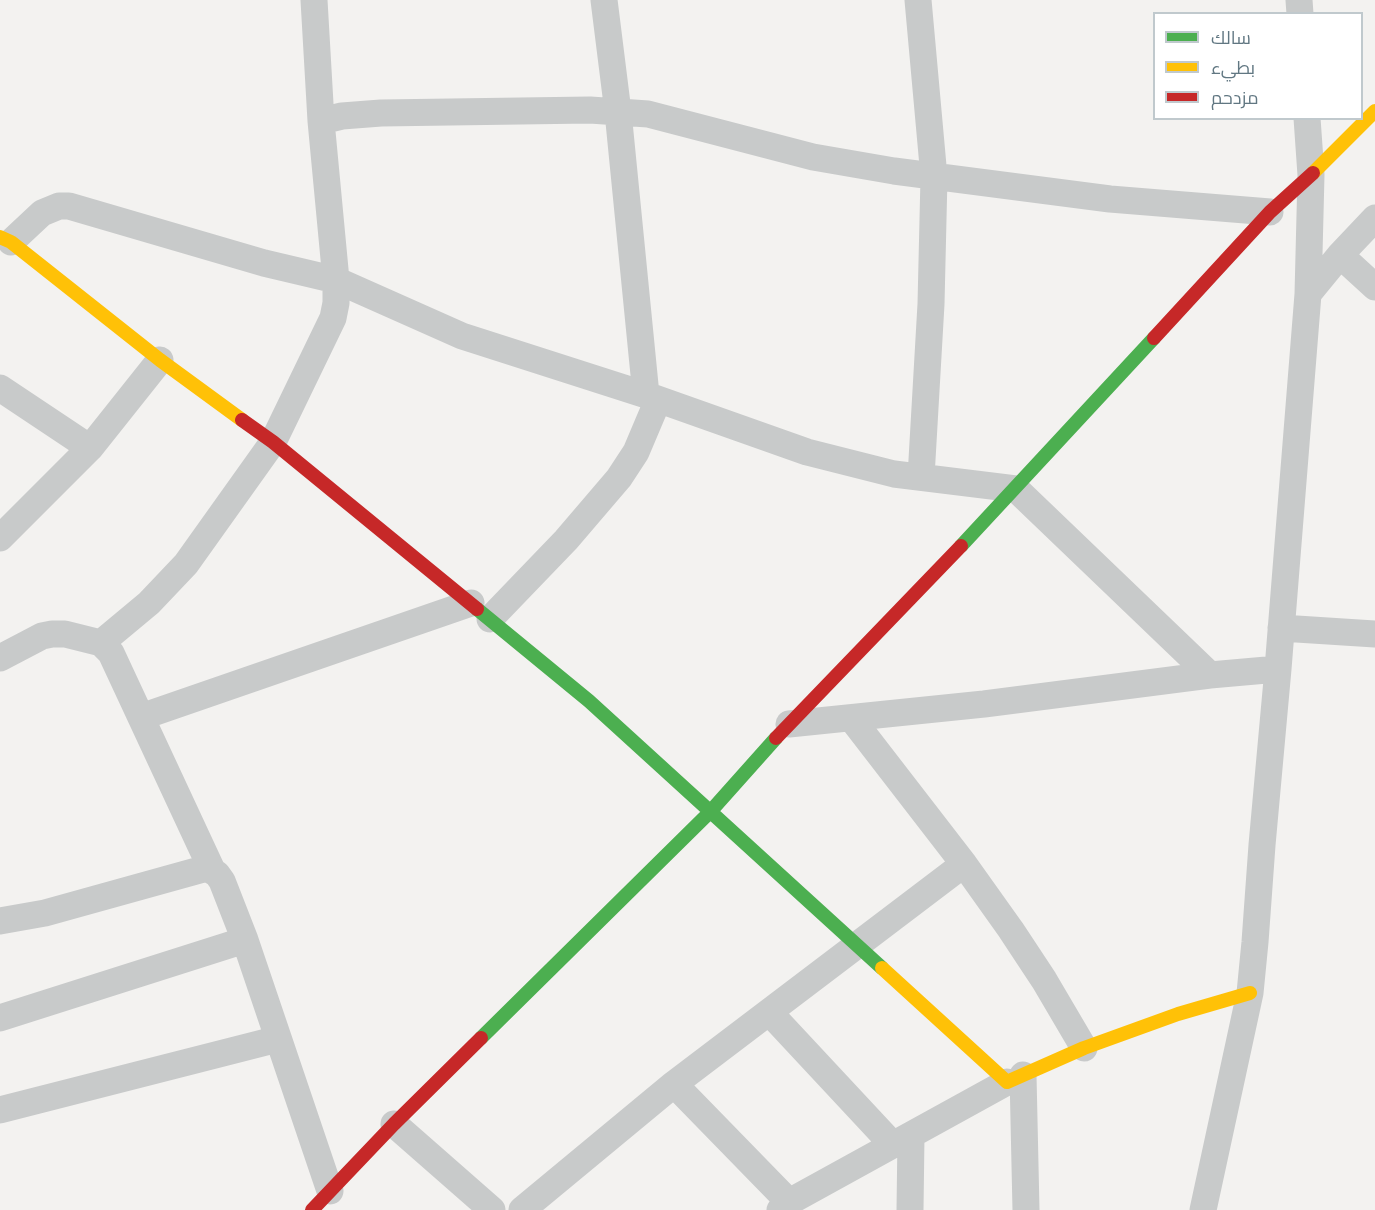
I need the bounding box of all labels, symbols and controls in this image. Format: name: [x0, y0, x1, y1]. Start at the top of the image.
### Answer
legend: [1153, 12, 1363, 120]
text: سالك: [1211, 27, 1251, 48]
text: بطيء: [1211, 57, 1255, 78]
text: مزدحم: [1211, 87, 1259, 108]

